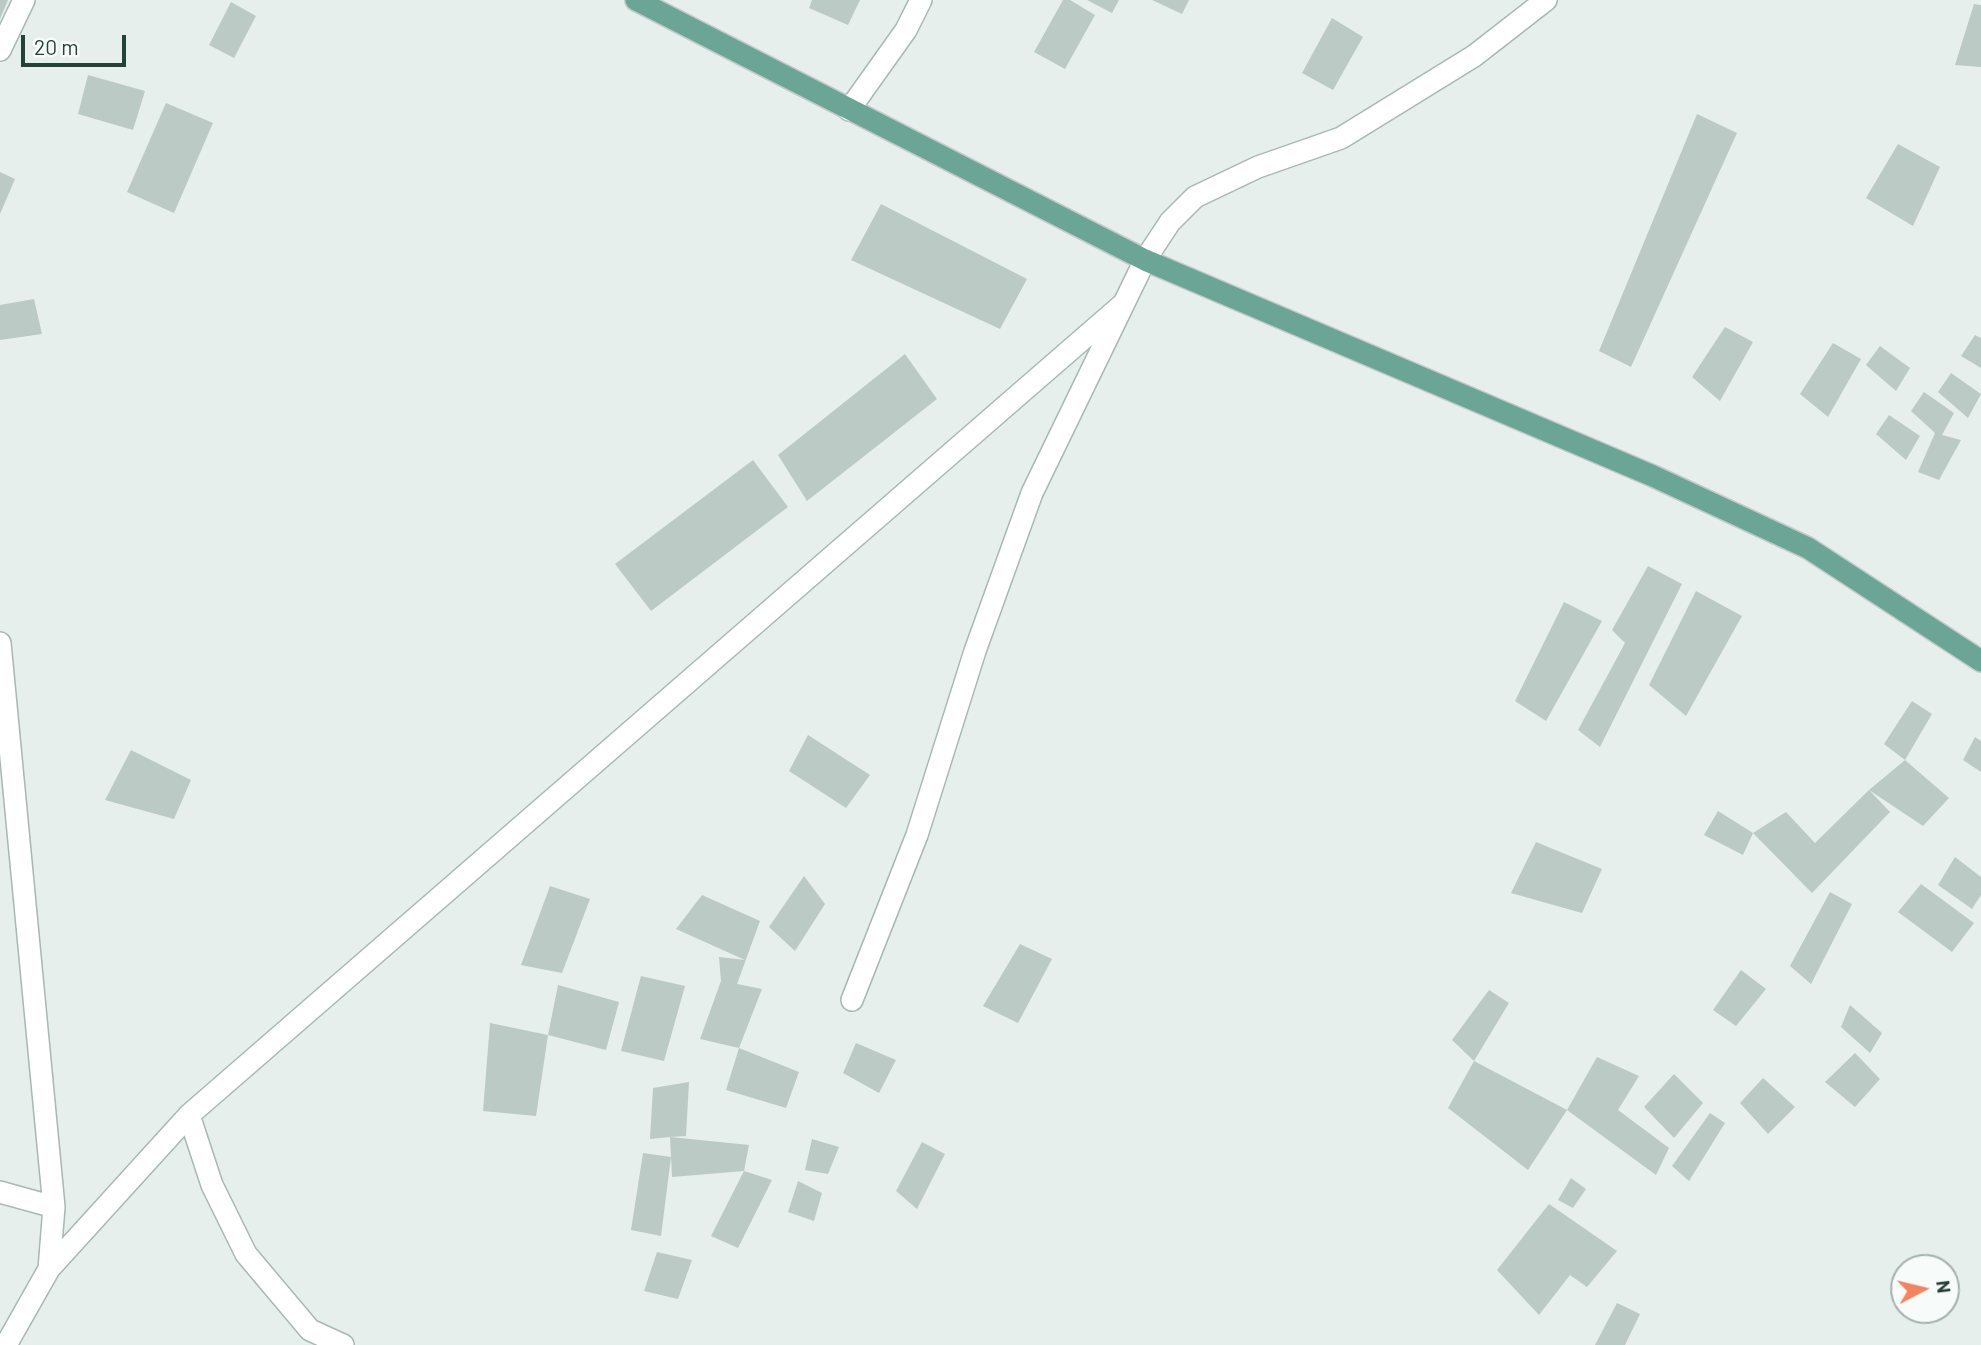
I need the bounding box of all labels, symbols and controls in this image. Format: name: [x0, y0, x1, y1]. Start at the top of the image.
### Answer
scale bar: [24, 21, 130, 65]
text: 20 m: [34, 34, 79, 59]
north arrow: [1890, 1254, 1960, 1324]
text: N: [1932, 1279, 1957, 1294]

